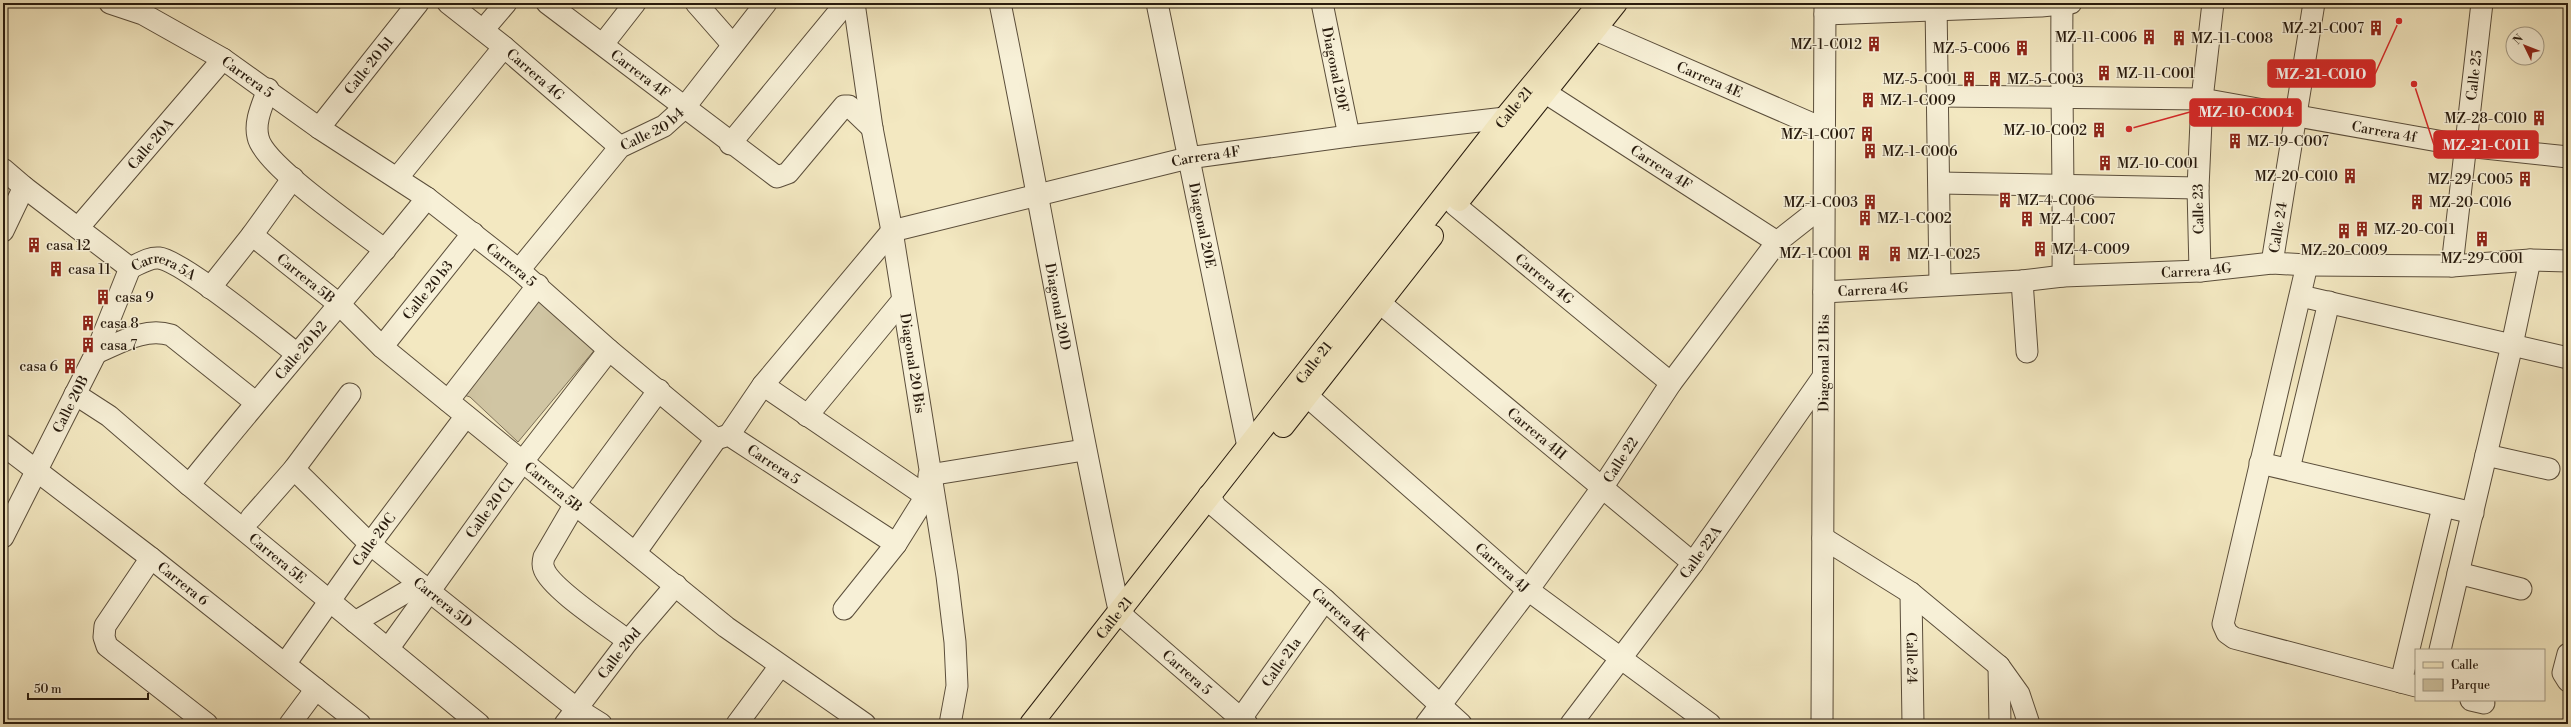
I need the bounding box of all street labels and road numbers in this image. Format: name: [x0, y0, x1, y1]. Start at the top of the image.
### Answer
street label: Diagonal 20F: [1317, 26, 1352, 114]
street label: Calle 20 b1: [341, 33, 398, 99]
street label: Carrera 4G: [502, 45, 568, 105]
street label: Carrera 4F: [607, 46, 673, 103]
street label: Calle 25: [2463, 49, 2487, 102]
street label: Carrera 5: [218, 53, 277, 102]
street label: Carrera 4E: [1674, 58, 1745, 103]
street label: Calle 21: [1492, 83, 1537, 133]
street label: Calle 20 b4: [618, 104, 688, 156]
street label: Calle 20A: [124, 115, 178, 174]
street label: Carrera 4f: [2350, 118, 2419, 147]
street label: Carrera 4F: [1626, 142, 1695, 195]
street label: Carrera 4F: [1170, 143, 1241, 172]
street label: Diagonal 20E: [1184, 181, 1219, 270]
street label: Calle 23: [2190, 183, 2208, 234]
street label: Calle 24: [2266, 201, 2292, 254]
street label: Carrera 5: [482, 240, 540, 291]
street label: Carrera 5A: [128, 250, 199, 285]
street label: Carrera 5B: [273, 250, 338, 307]
street label: Carrera 4G: [1511, 250, 1577, 309]
street label: Calle 20 b3: [399, 257, 458, 324]
street label: Carrera 4G: [2161, 259, 2233, 282]
street label: Diagonal 20D: [1040, 262, 1074, 352]
street label: Carrera 4G: [1837, 279, 1909, 301]
street label: Diagonal 20 Bis: [895, 312, 929, 415]
street label: Diagonal 21 Bis: [1815, 314, 1834, 412]
street label: Calle 20 b2: [272, 318, 331, 384]
street label: Calle 21: [1292, 338, 1337, 388]
street label: Calle 20B: [49, 373, 93, 436]
street label: Carrera 4H: [1503, 404, 1570, 464]
street label: Calle 22: [1600, 434, 1643, 487]
street label: Carrera 5: [743, 441, 803, 489]
street label: Carrera 5B: [520, 459, 585, 516]
street label: Calle 20 C1: [462, 474, 518, 542]
street label: Calle 20C: [349, 510, 400, 570]
street label: Calle 22A: [1676, 523, 1726, 583]
street label: Carrera 5E: [244, 530, 310, 588]
street label: Carrera 4J: [1471, 539, 1533, 597]
street label: Carrera 6: [153, 558, 212, 610]
street label: Carrera 5D: [409, 574, 476, 632]
street label: Carrera 4K: [1307, 585, 1372, 646]
street label: Calle 21: [1093, 593, 1137, 643]
street label: Calle 20d: [594, 624, 645, 683]
street label: Calle 24: [1902, 632, 1920, 684]
street label: Calle 21a: [1258, 634, 1306, 691]
street label: Carrera 5: [1158, 647, 1215, 699]

